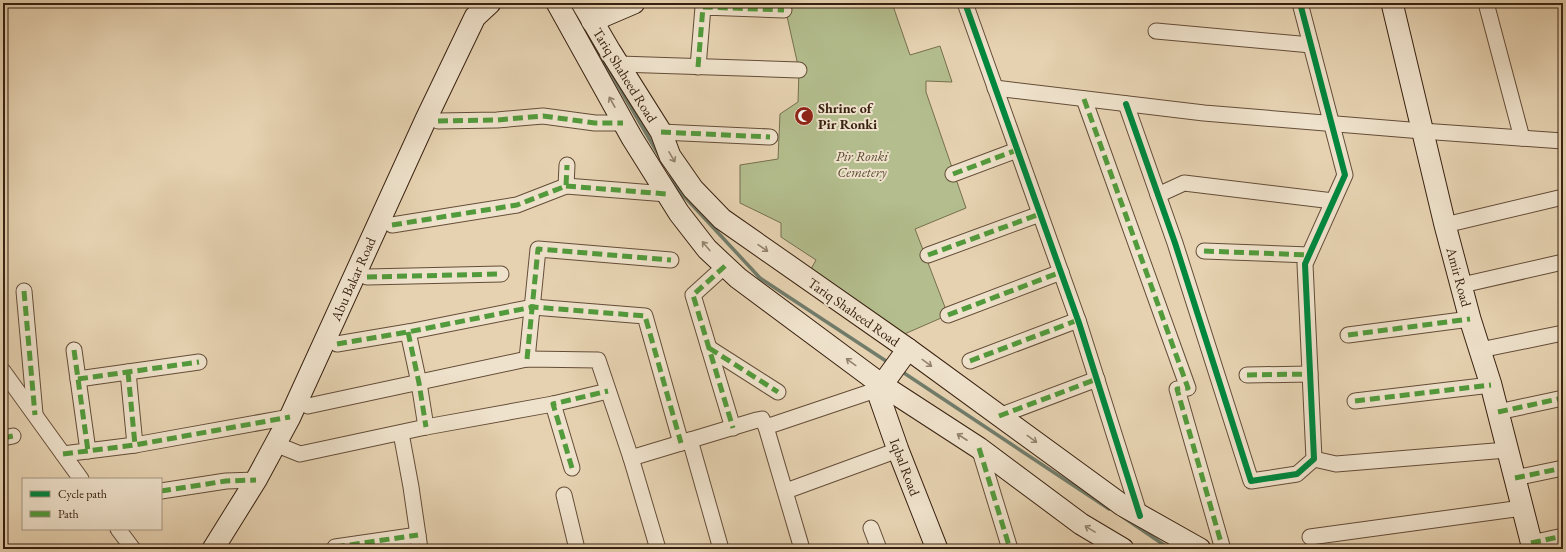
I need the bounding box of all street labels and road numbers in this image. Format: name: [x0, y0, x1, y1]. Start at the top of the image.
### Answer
street label: Tariq Shaheed Road: [589, 24, 662, 126]
street label: Abu Bakar Road: [326, 233, 380, 325]
street label: Amir Road: [1442, 244, 1476, 310]
street label: Tariq Shaheed Road: [805, 274, 904, 351]
street label: Iqbal Road: [886, 436, 924, 499]

